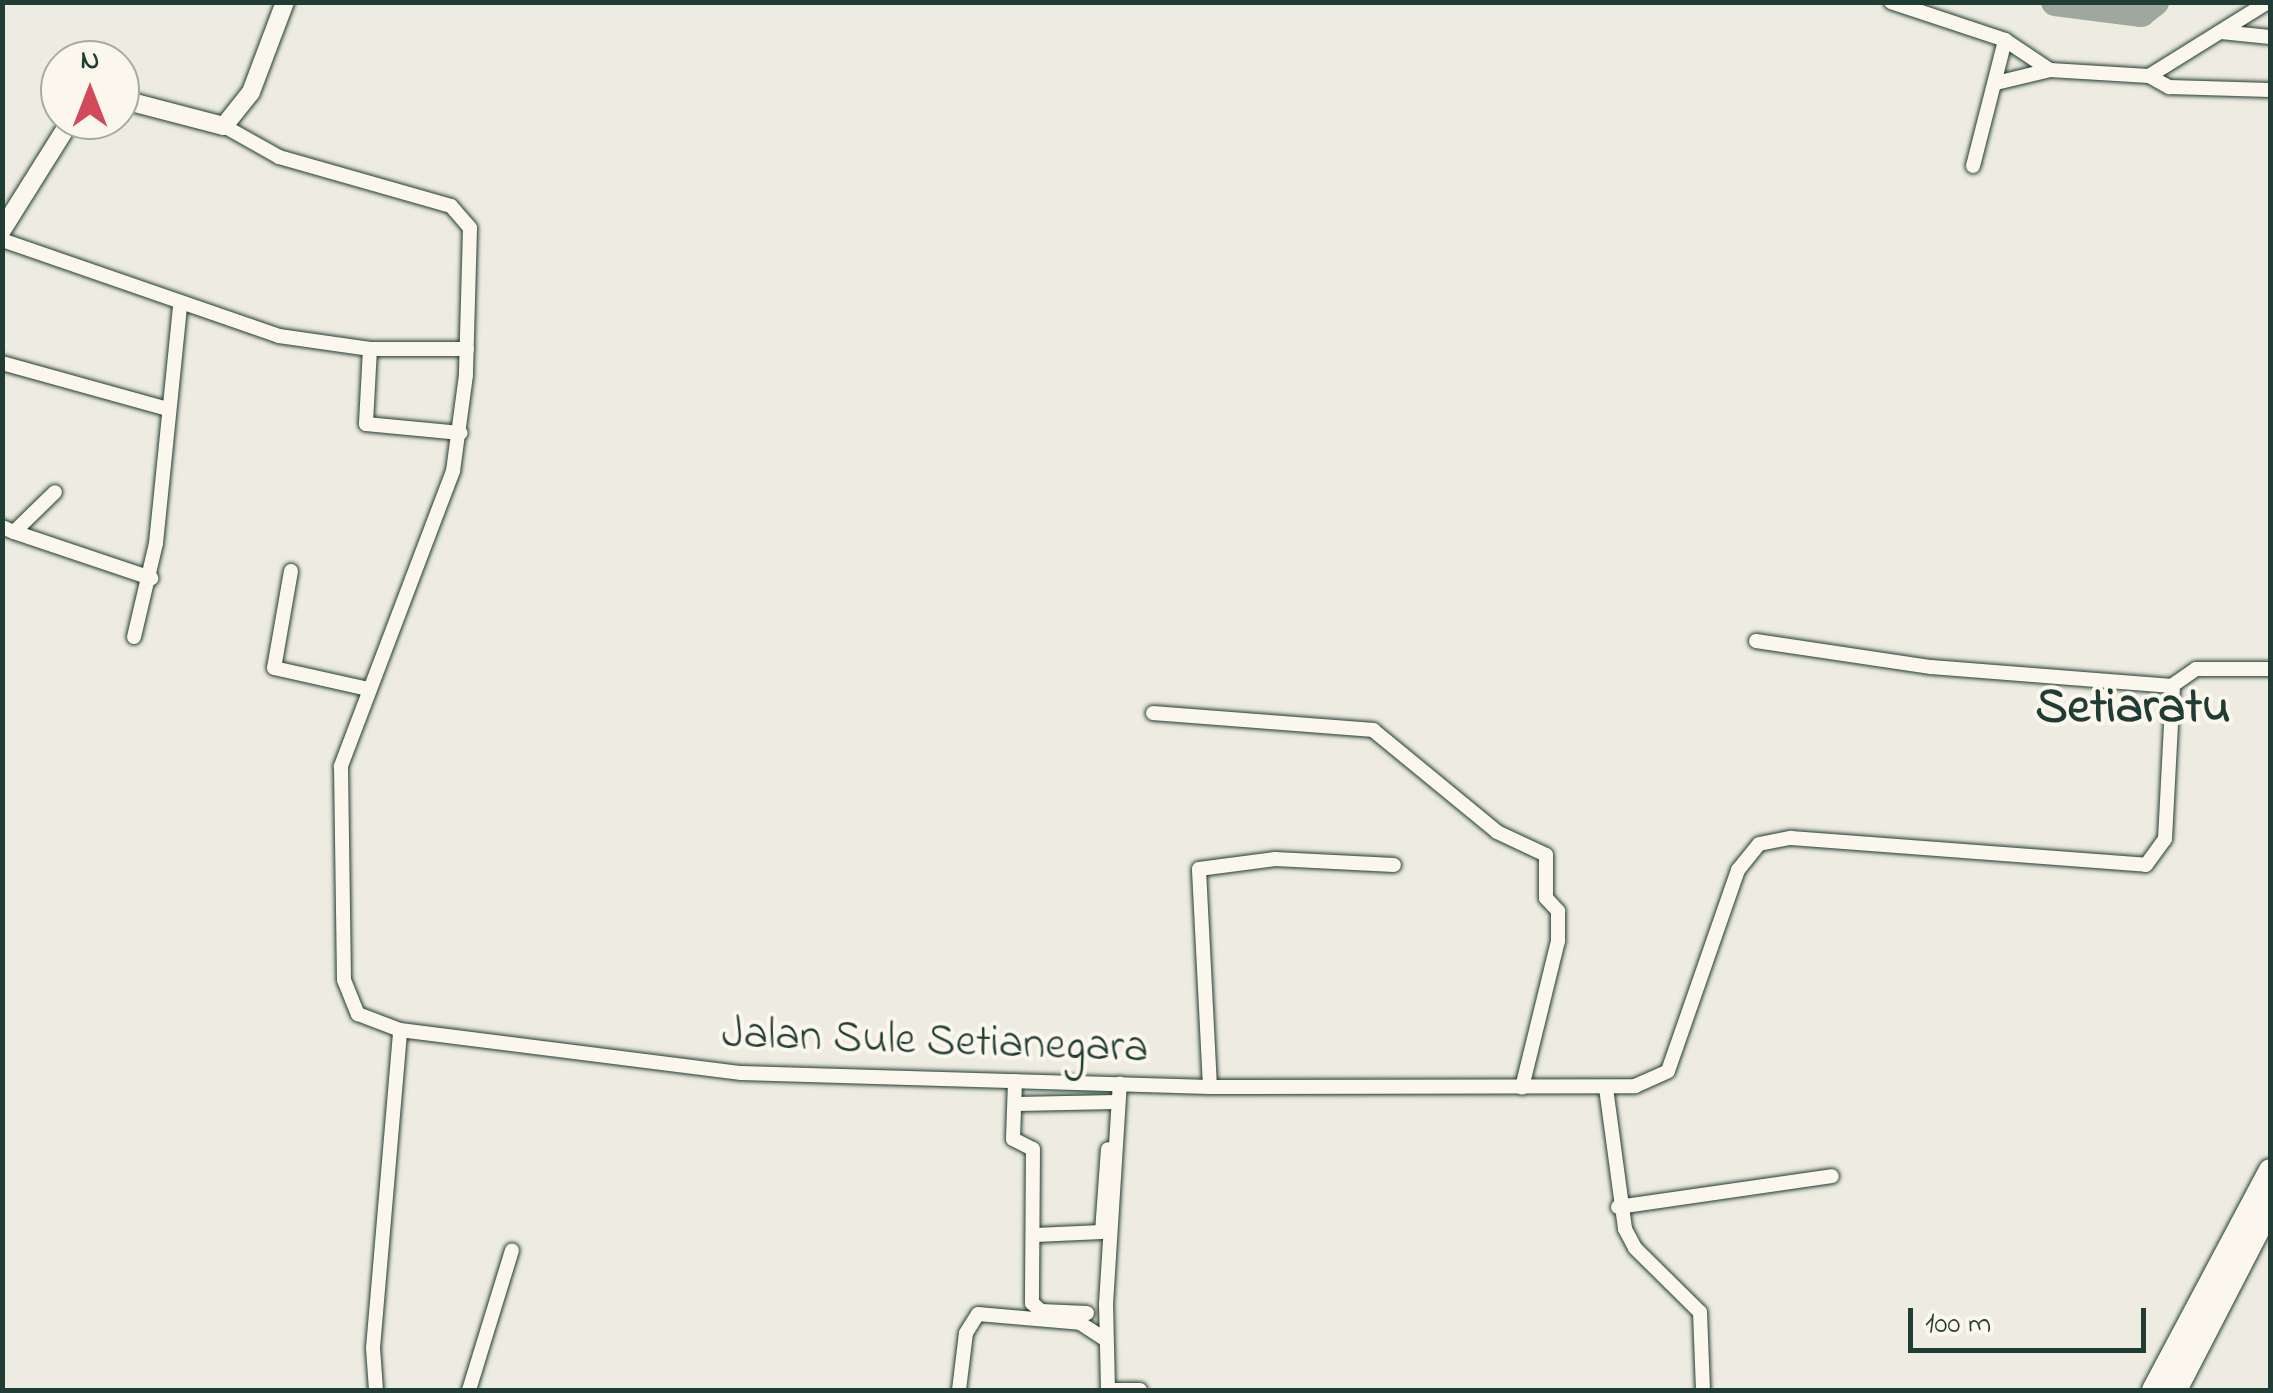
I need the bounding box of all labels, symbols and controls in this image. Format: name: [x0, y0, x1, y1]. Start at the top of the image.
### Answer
north arrow: [40, 40, 140, 140]
text: N: [81, 41, 99, 82]
district label: Setiaratu: [2035, 679, 2231, 739]
street label: Jalan Sule Setianegara: [721, 1009, 1149, 1077]
scale bar: [1913, 1288, 2150, 1350]
text: 100 m: [1925, 1303, 1991, 1347]

